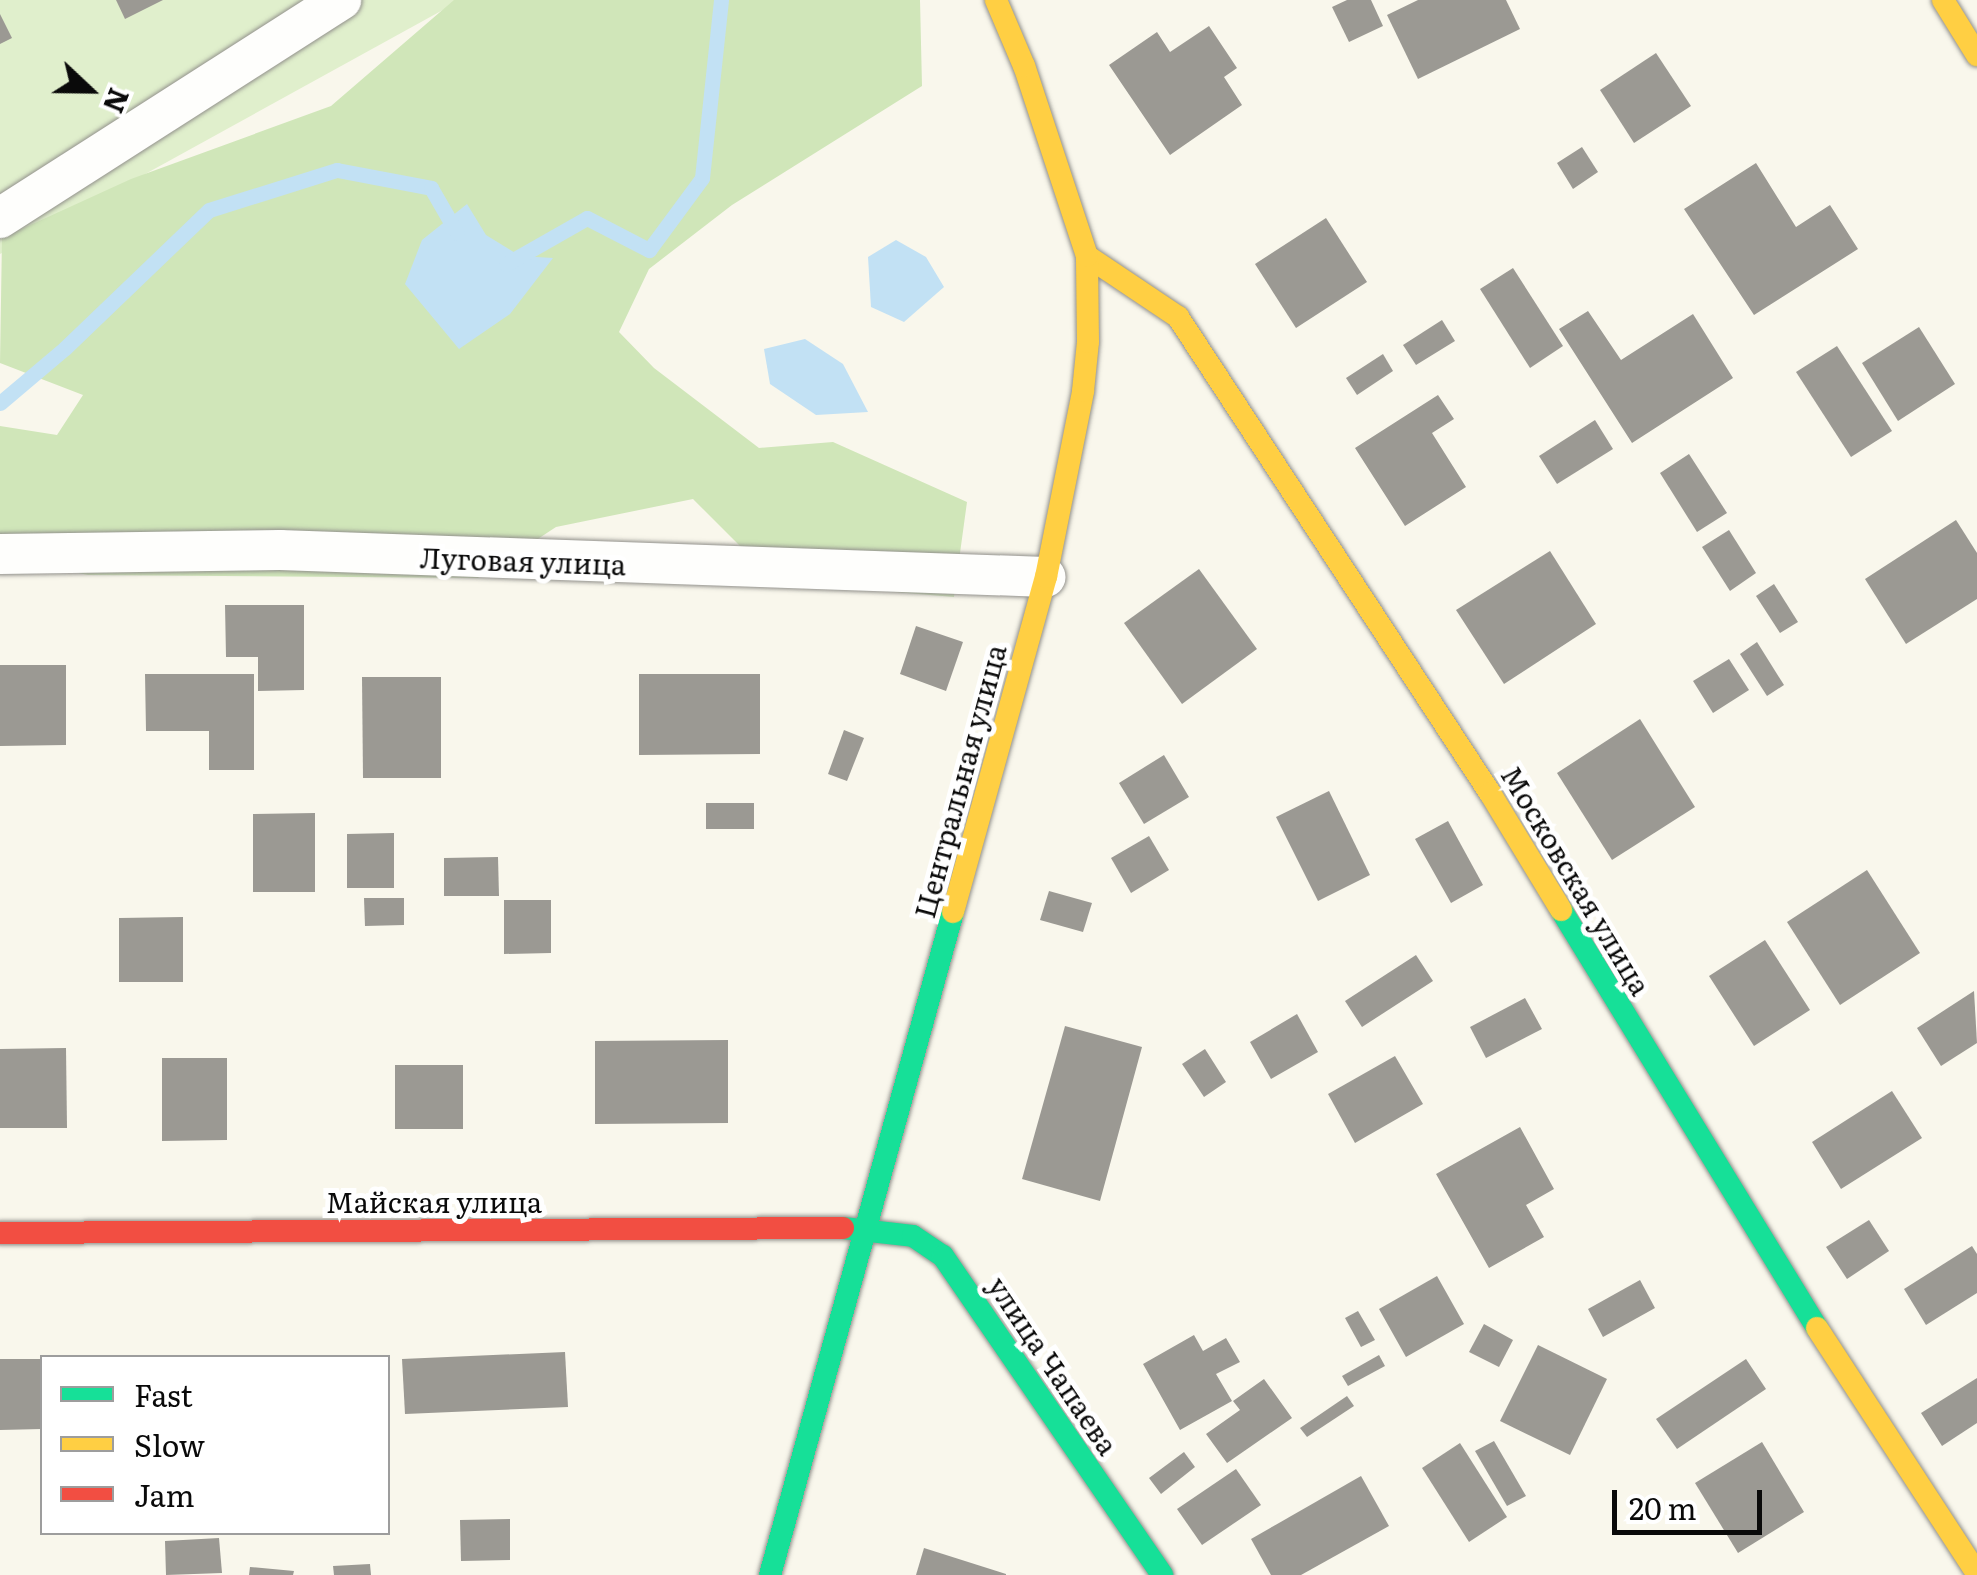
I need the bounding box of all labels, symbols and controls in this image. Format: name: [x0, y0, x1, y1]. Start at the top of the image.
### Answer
north arrow: [40, 40, 140, 140]
text: N: [94, 82, 142, 120]
street label: Луговая улица: [419, 540, 627, 580]
street label: Центральная улица: [906, 641, 1012, 921]
street label: Московская улица: [1495, 759, 1659, 1001]
street label: Майская улица: [326, 1184, 542, 1218]
street label: улица Чапаева: [982, 1270, 1126, 1460]
legend: [40, 1355, 390, 1535]
text: Fast: [134, 1372, 193, 1416]
text: Slow: [134, 1422, 205, 1466]
scale bar: [1617, 1470, 1767, 1532]
text: Jam: [134, 1472, 194, 1516]
text: 20 m: [1629, 1485, 1697, 1529]

